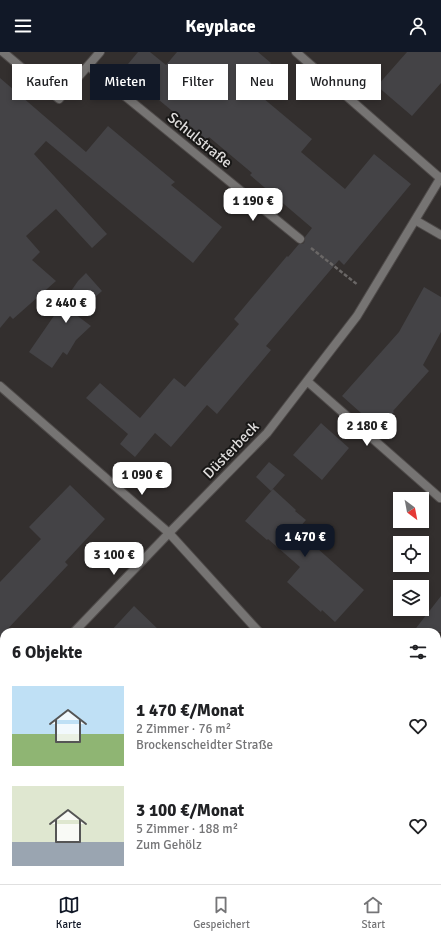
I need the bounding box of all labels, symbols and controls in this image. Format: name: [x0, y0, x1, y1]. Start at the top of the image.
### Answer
icon: menu: [12, 15, 34, 37]
text: Keyplace: [185, 15, 256, 37]
icon: person: [407, 15, 429, 37]
chip: Kaufen: [12, 64, 82, 100]
chip: Mieten: [90, 64, 160, 100]
chip: Filter: [168, 64, 228, 100]
chip: Neu: [236, 64, 288, 100]
chip: Wohnung: [296, 64, 381, 100]
street label: Schulstraße: [164, 108, 236, 172]
pin: 1 190 €: [216, 188, 290, 222]
text: 1 190 €: [233, 193, 273, 209]
pin: 2 440 €: [29, 290, 103, 324]
text: 2 440 €: [46, 295, 86, 311]
pin: 2 180 €: [330, 413, 404, 447]
street label: Düsterbeck: [199, 417, 263, 482]
text: 2 180 €: [347, 418, 387, 434]
pin: 1 090 €: [105, 462, 179, 496]
text: 1 090 €: [122, 467, 162, 483]
north arrow: [393, 492, 429, 528]
map controls: [393, 492, 429, 616]
pin: 1 470 €: [268, 524, 342, 558]
text: 1 470 €: [285, 529, 325, 545]
button: locate: [393, 536, 429, 572]
pin: 3 100 €: [77, 542, 151, 576]
text: 3 100 €: [94, 547, 134, 563]
button: layers: [393, 580, 429, 616]
icon: filters: [407, 641, 429, 663]
text: 6 Objekte: [12, 642, 83, 663]
text: 1 470 €/Monat: [136, 700, 244, 721]
icon: home: [44, 702, 92, 750]
icon: heart: [407, 715, 429, 737]
text: 2 Zimmer · 76 m²: [136, 721, 231, 737]
text: Brockenscheidter Straße: [136, 737, 273, 753]
text: 3 100 €/Monat: [136, 800, 244, 821]
icon: home: [44, 802, 92, 850]
icon: heart: [407, 815, 429, 837]
text: 5 Zimmer · 188 m²: [136, 821, 238, 837]
text: Zum Gehölz: [136, 837, 202, 853]
tab: Karte: [56, 894, 82, 931]
tab: Gespeichert: [193, 894, 250, 931]
tab: Start: [361, 894, 385, 931]

